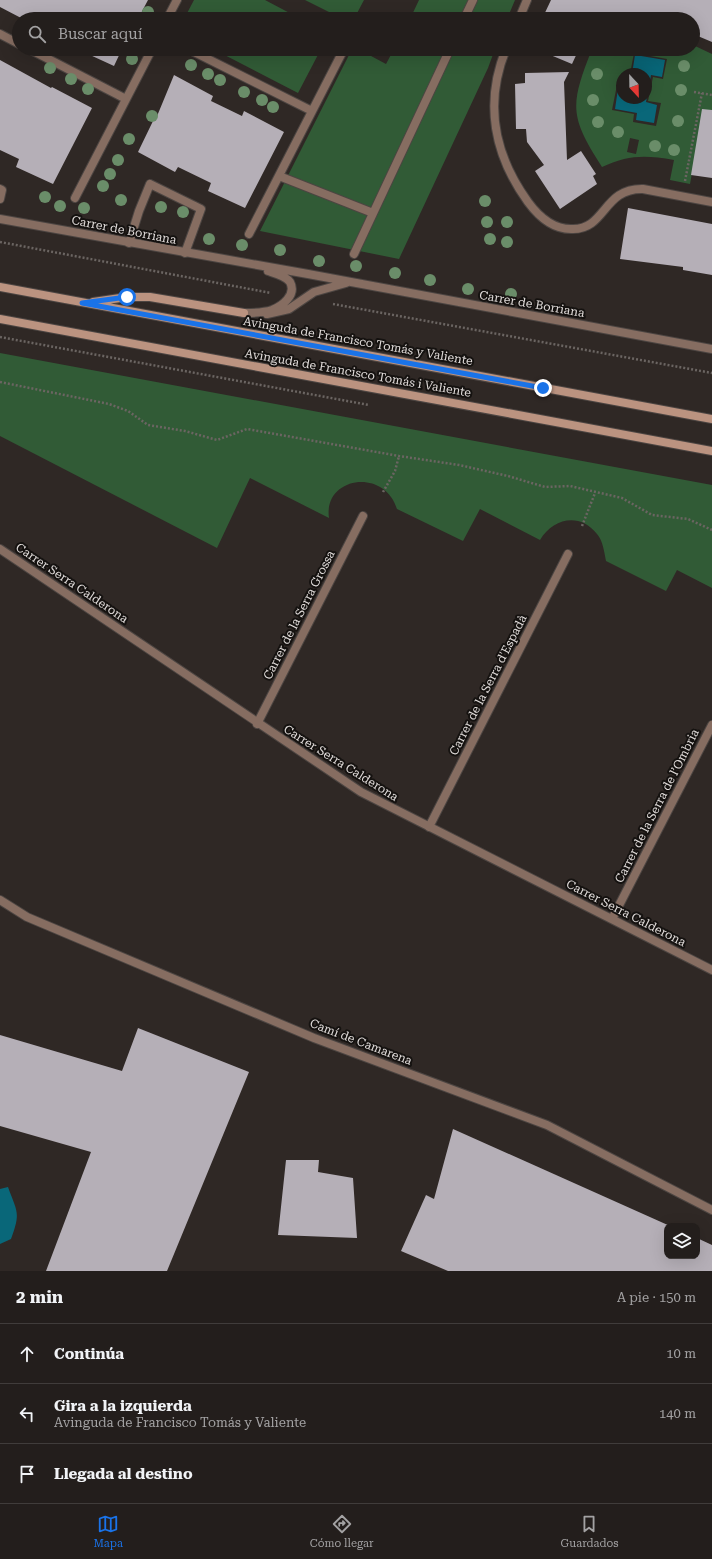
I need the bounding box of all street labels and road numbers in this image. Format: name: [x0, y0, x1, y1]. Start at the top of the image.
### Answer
street label: Carrer de Borriana: [70, 213, 178, 247]
street label: Carrer de Borriana: [478, 288, 586, 320]
street label: Avinguda de Francisco Tomás y Valiente: [242, 314, 474, 368]
street label: Avinguda de Francisco Tomás i Valiente: [244, 346, 473, 400]
street label: Carrer Serra Calderona: [13, 540, 131, 626]
street label: Carrer de la Serra Grossa: [260, 548, 338, 682]
street label: Carrer de la Serra d'Espadà: [446, 612, 530, 758]
street label: Carrer Serra Calderona: [281, 722, 401, 804]
street label: Carrer de la Serra de l’Ombria: [612, 726, 702, 885]
street label: Carrer Serra Calderona: [564, 877, 689, 950]
street label: Camí de Camarena: [308, 1016, 415, 1068]

